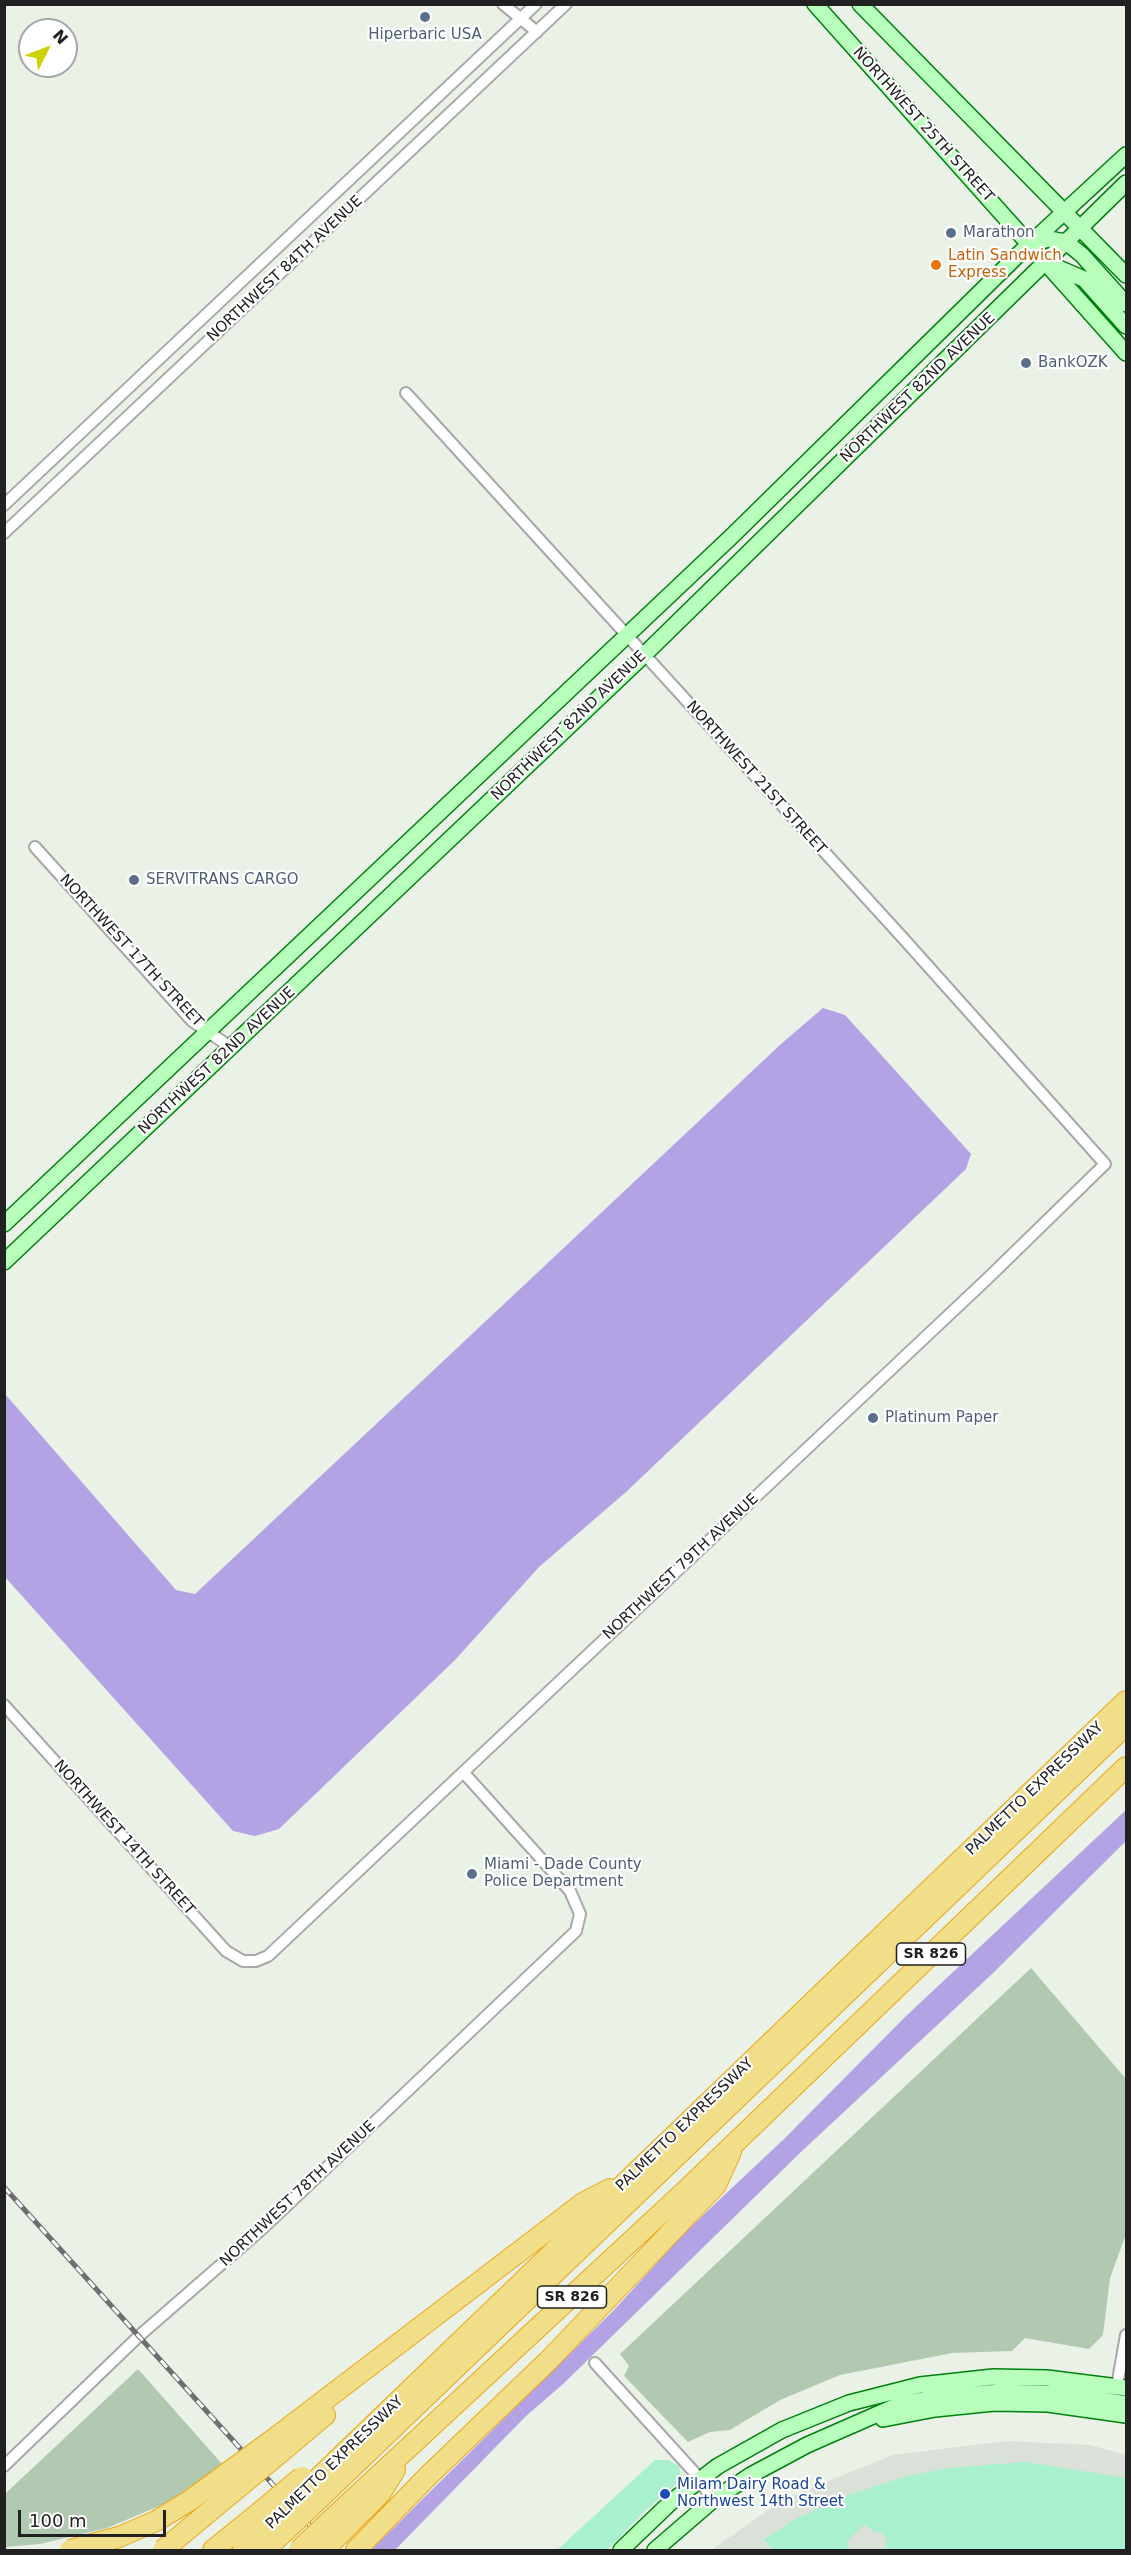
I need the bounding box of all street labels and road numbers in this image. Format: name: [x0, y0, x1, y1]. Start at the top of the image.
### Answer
street label: NORTHWEST 25TH STREET: [849, 44, 997, 206]
street label: NORTHWEST 84TH AVENUE: [204, 192, 366, 346]
street label: NORTHWEST 82ND AVENUE: [837, 309, 999, 467]
street label: NORTHWEST 82ND AVENUE: [488, 647, 650, 805]
street label: NORTHWEST 21ST STREET: [682, 698, 830, 858]
street label: NORTHWEST 17TH STREET: [56, 871, 206, 1031]
street label: NORTHWEST 82ND AVENUE: [135, 984, 299, 1138]
street label: NORTHWEST 79TH AVENUE: [600, 1490, 762, 1644]
street label: PALMETTO EXPRESSWAY: [963, 1719, 1107, 1859]
street label: NORTHWEST 14TH STREET: [50, 1757, 198, 1919]
road number: SR 826: [896, 1943, 966, 1965]
street label: PALMETTO EXPRESSWAY: [613, 2055, 757, 2195]
street label: NORTHWEST 78TH AVENUE: [217, 2117, 379, 2271]
road number: SR 826: [538, 2286, 606, 2308]
street label: PALMETTO EXPRESSWAY: [263, 2393, 407, 2533]

